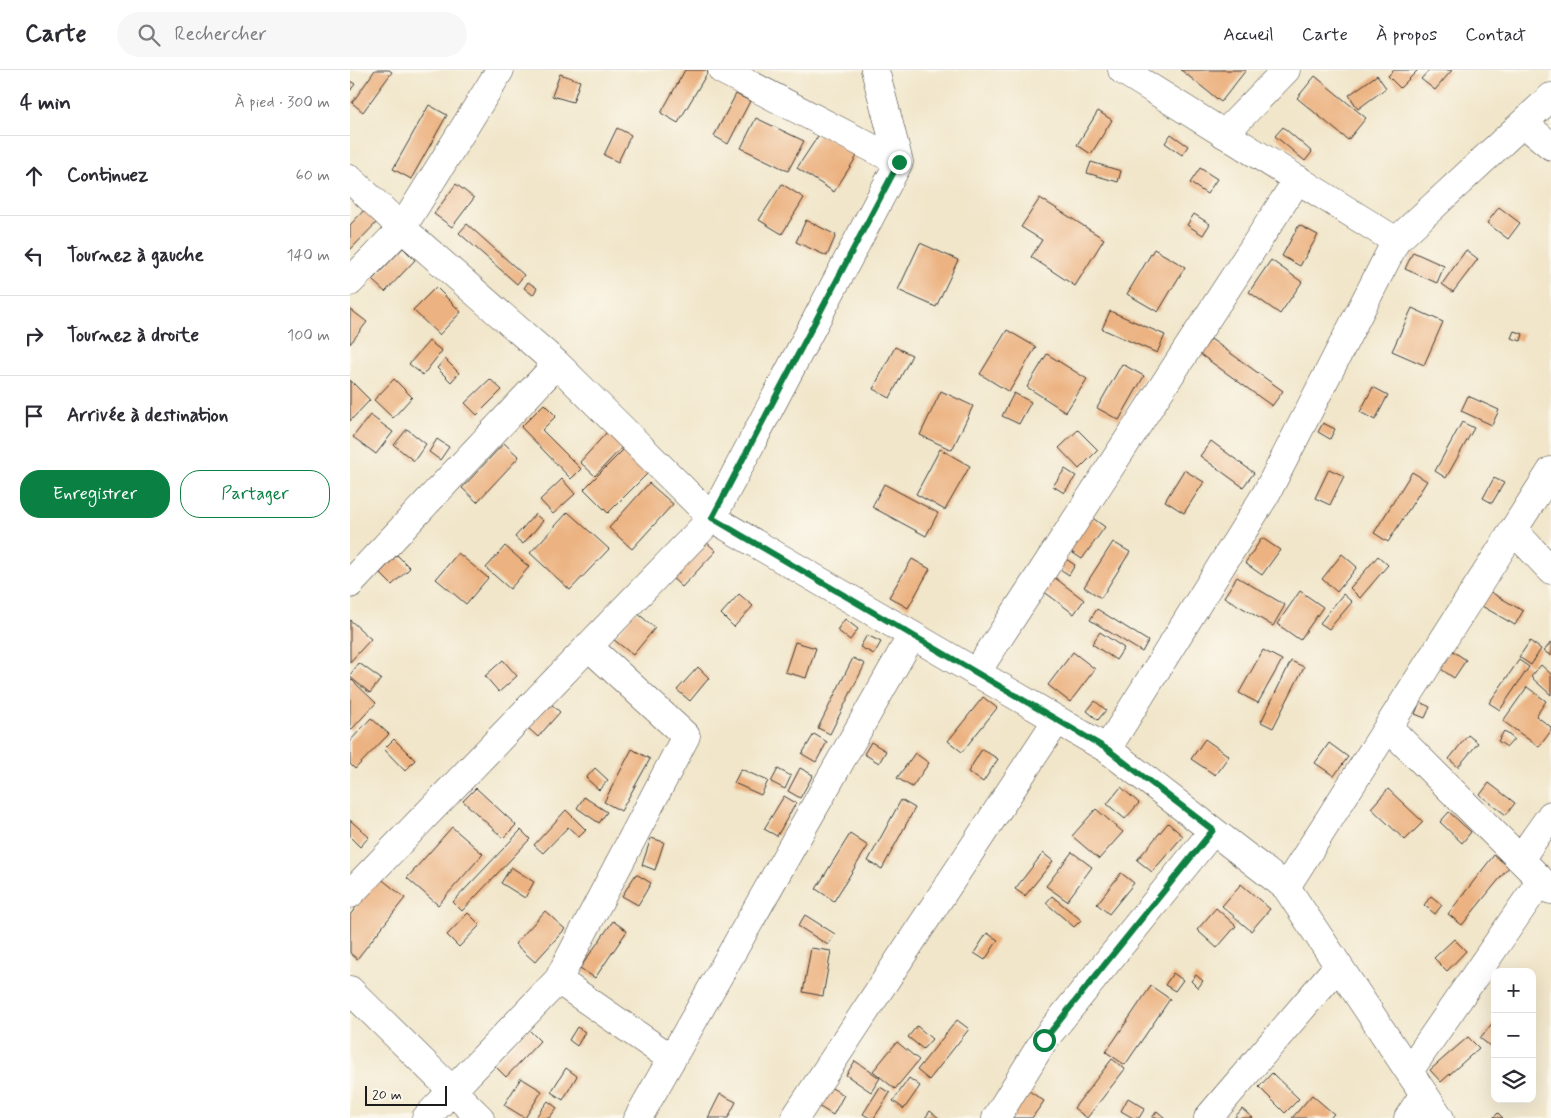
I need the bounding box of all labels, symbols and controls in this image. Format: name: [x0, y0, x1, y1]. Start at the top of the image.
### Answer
search box: [117, 12, 467, 57]
text: Carte: [25, 19, 87, 50]
icon: search: [135, 21, 163, 49]
text: Rechercher: [175, 22, 267, 47]
text: Accueil: [1223, 23, 1274, 47]
text: Carte: [1302, 23, 1348, 47]
text: À propos: [1376, 23, 1437, 47]
text: Contact: [1465, 23, 1526, 47]
text: 4 min: [20, 89, 71, 117]
text: À pied · 300 m: [235, 92, 330, 113]
route end: [888, 151, 911, 174]
icon: ahead: [20, 162, 48, 190]
text: Continuez: [67, 163, 148, 188]
text: 60 m: [296, 165, 330, 186]
icon: left: [20, 242, 48, 270]
text: Tournez à gauche: [67, 243, 204, 268]
text: 140 m: [286, 245, 330, 266]
icon: right: [20, 322, 48, 350]
text: Tournez à droite: [67, 323, 199, 348]
text: 100 m: [287, 325, 330, 346]
icon: arrive: [20, 402, 48, 430]
text: Arrivée à destination: [67, 403, 228, 428]
button: Enregistrer: [20, 470, 170, 518]
button: Partager: [180, 470, 330, 518]
map controls: [1491, 968, 1536, 1103]
button: +: [1491, 968, 1536, 1013]
button: −: [1491, 1013, 1536, 1058]
route start: [1033, 1029, 1056, 1052]
button: layers: [1491, 1058, 1536, 1103]
scale bar: [365, 1083, 448, 1106]
text: 20 m: [372, 1086, 402, 1104]

